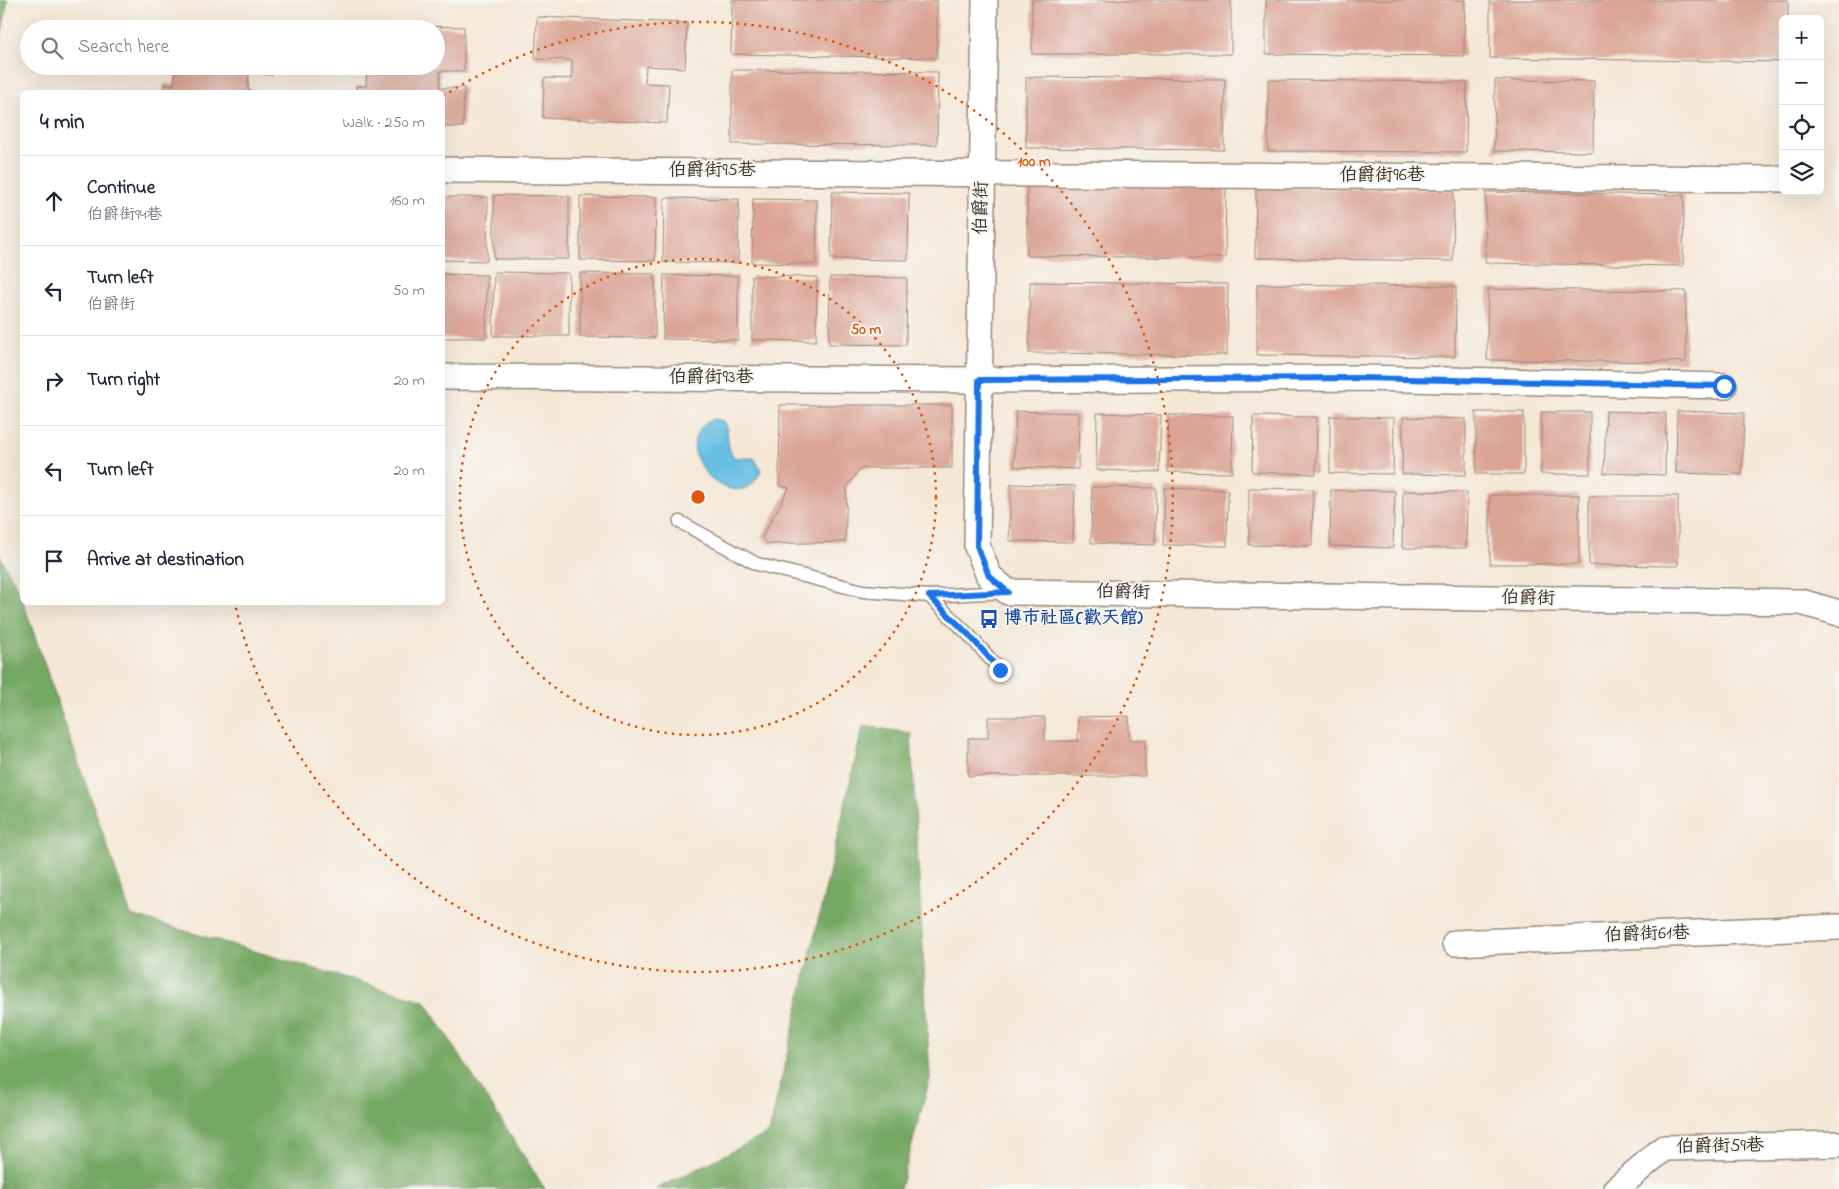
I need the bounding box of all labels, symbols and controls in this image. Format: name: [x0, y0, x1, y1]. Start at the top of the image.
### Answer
map controls: [1779, 15, 1824, 195]
button: +: [1779, 15, 1824, 60]
search box: [20, 20, 445, 75]
icon: search: [38, 34, 66, 62]
text: Search here: [78, 34, 169, 61]
button: −: [1779, 60, 1824, 105]
button: locate: [1779, 105, 1824, 150]
text: 4 min: [40, 108, 84, 138]
text: Walk · 250 m: [342, 111, 425, 135]
button: layers: [1779, 150, 1824, 195]
text: 100 m: [1017, 151, 1051, 173]
street label: 伯爵街95巷: [668, 158, 756, 184]
street label: 伯爵街96巷: [1339, 163, 1425, 189]
text: Continue: [87, 175, 155, 202]
street label: 伯爵街: [969, 181, 995, 235]
icon: ahead: [40, 187, 68, 215]
text: 160 m: [390, 189, 425, 213]
text: 伯爵街94巷: [87, 203, 162, 227]
text: Turn left: [87, 265, 154, 292]
icon: left: [40, 277, 68, 305]
text: 50 m: [393, 279, 425, 303]
text: 伯爵街: [87, 293, 135, 317]
text: 50 m: [851, 319, 882, 341]
street label: 伯爵街93巷: [669, 365, 753, 391]
icon: right: [40, 367, 68, 395]
text: Turn right: [87, 367, 160, 394]
text: 20 m: [394, 369, 425, 393]
route start: [1713, 375, 1736, 398]
icon: left: [40, 457, 68, 485]
text: Turn left: [87, 457, 154, 484]
text: 20 m: [394, 459, 425, 483]
centre of rings: [689, 488, 707, 506]
icon: arrive: [40, 547, 68, 575]
text: Arrive at destination: [87, 547, 244, 574]
street label: 伯爵街: [1096, 580, 1150, 606]
street label: 伯爵街: [1501, 586, 1555, 612]
place label: 博市社區(歡天館): [1004, 606, 1144, 632]
bus stop icon: 博市社區(歡天館): [978, 608, 1000, 630]
route end: [989, 659, 1012, 682]
street label: 伯爵街61巷: [1604, 921, 1690, 949]
street label: 伯爵街59巷: [1676, 1133, 1764, 1161]

